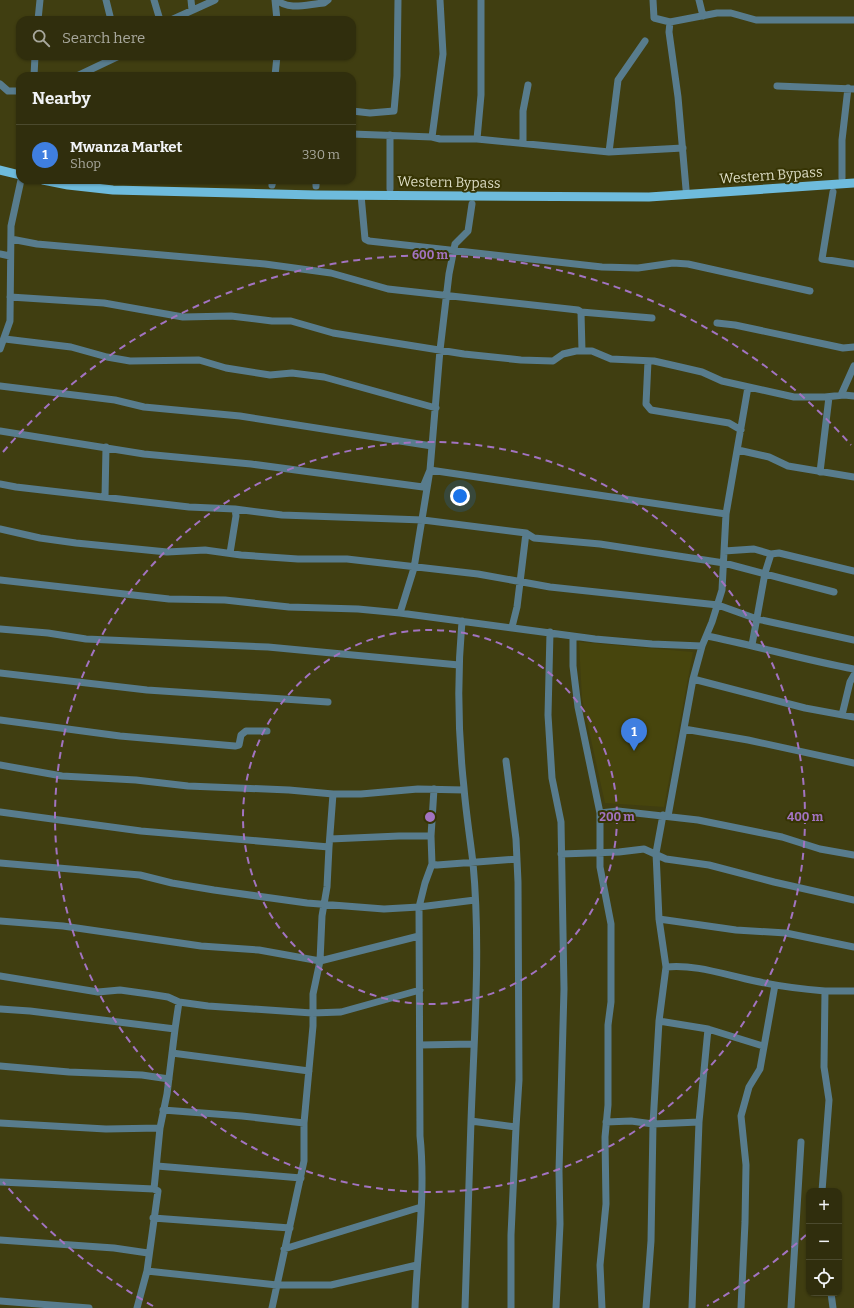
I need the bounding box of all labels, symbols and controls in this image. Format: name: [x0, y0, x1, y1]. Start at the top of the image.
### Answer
search box: [16, 16, 356, 60]
icon: search: [30, 27, 52, 49]
text: Search here: [62, 29, 145, 47]
text: Nearby: [32, 88, 91, 109]
text: Mwanza Market: [70, 138, 183, 156]
text: 1: [42, 147, 48, 162]
text: 330 m: [302, 147, 340, 162]
text: Shop: [70, 156, 101, 171]
street label: Western Bypass: [719, 163, 823, 188]
street label: Western Bypass: [397, 173, 501, 192]
text: 600 m: [412, 248, 449, 262]
your location: [450, 486, 470, 506]
pin: 1: [621, 718, 647, 751]
centre of rings: [423, 810, 437, 824]
text: 200 m: [599, 810, 635, 824]
text: 400 m: [787, 810, 824, 824]
map controls: [806, 1188, 842, 1296]
button: +: [806, 1188, 842, 1224]
button: −: [806, 1224, 842, 1260]
button: locate: [806, 1260, 842, 1296]

